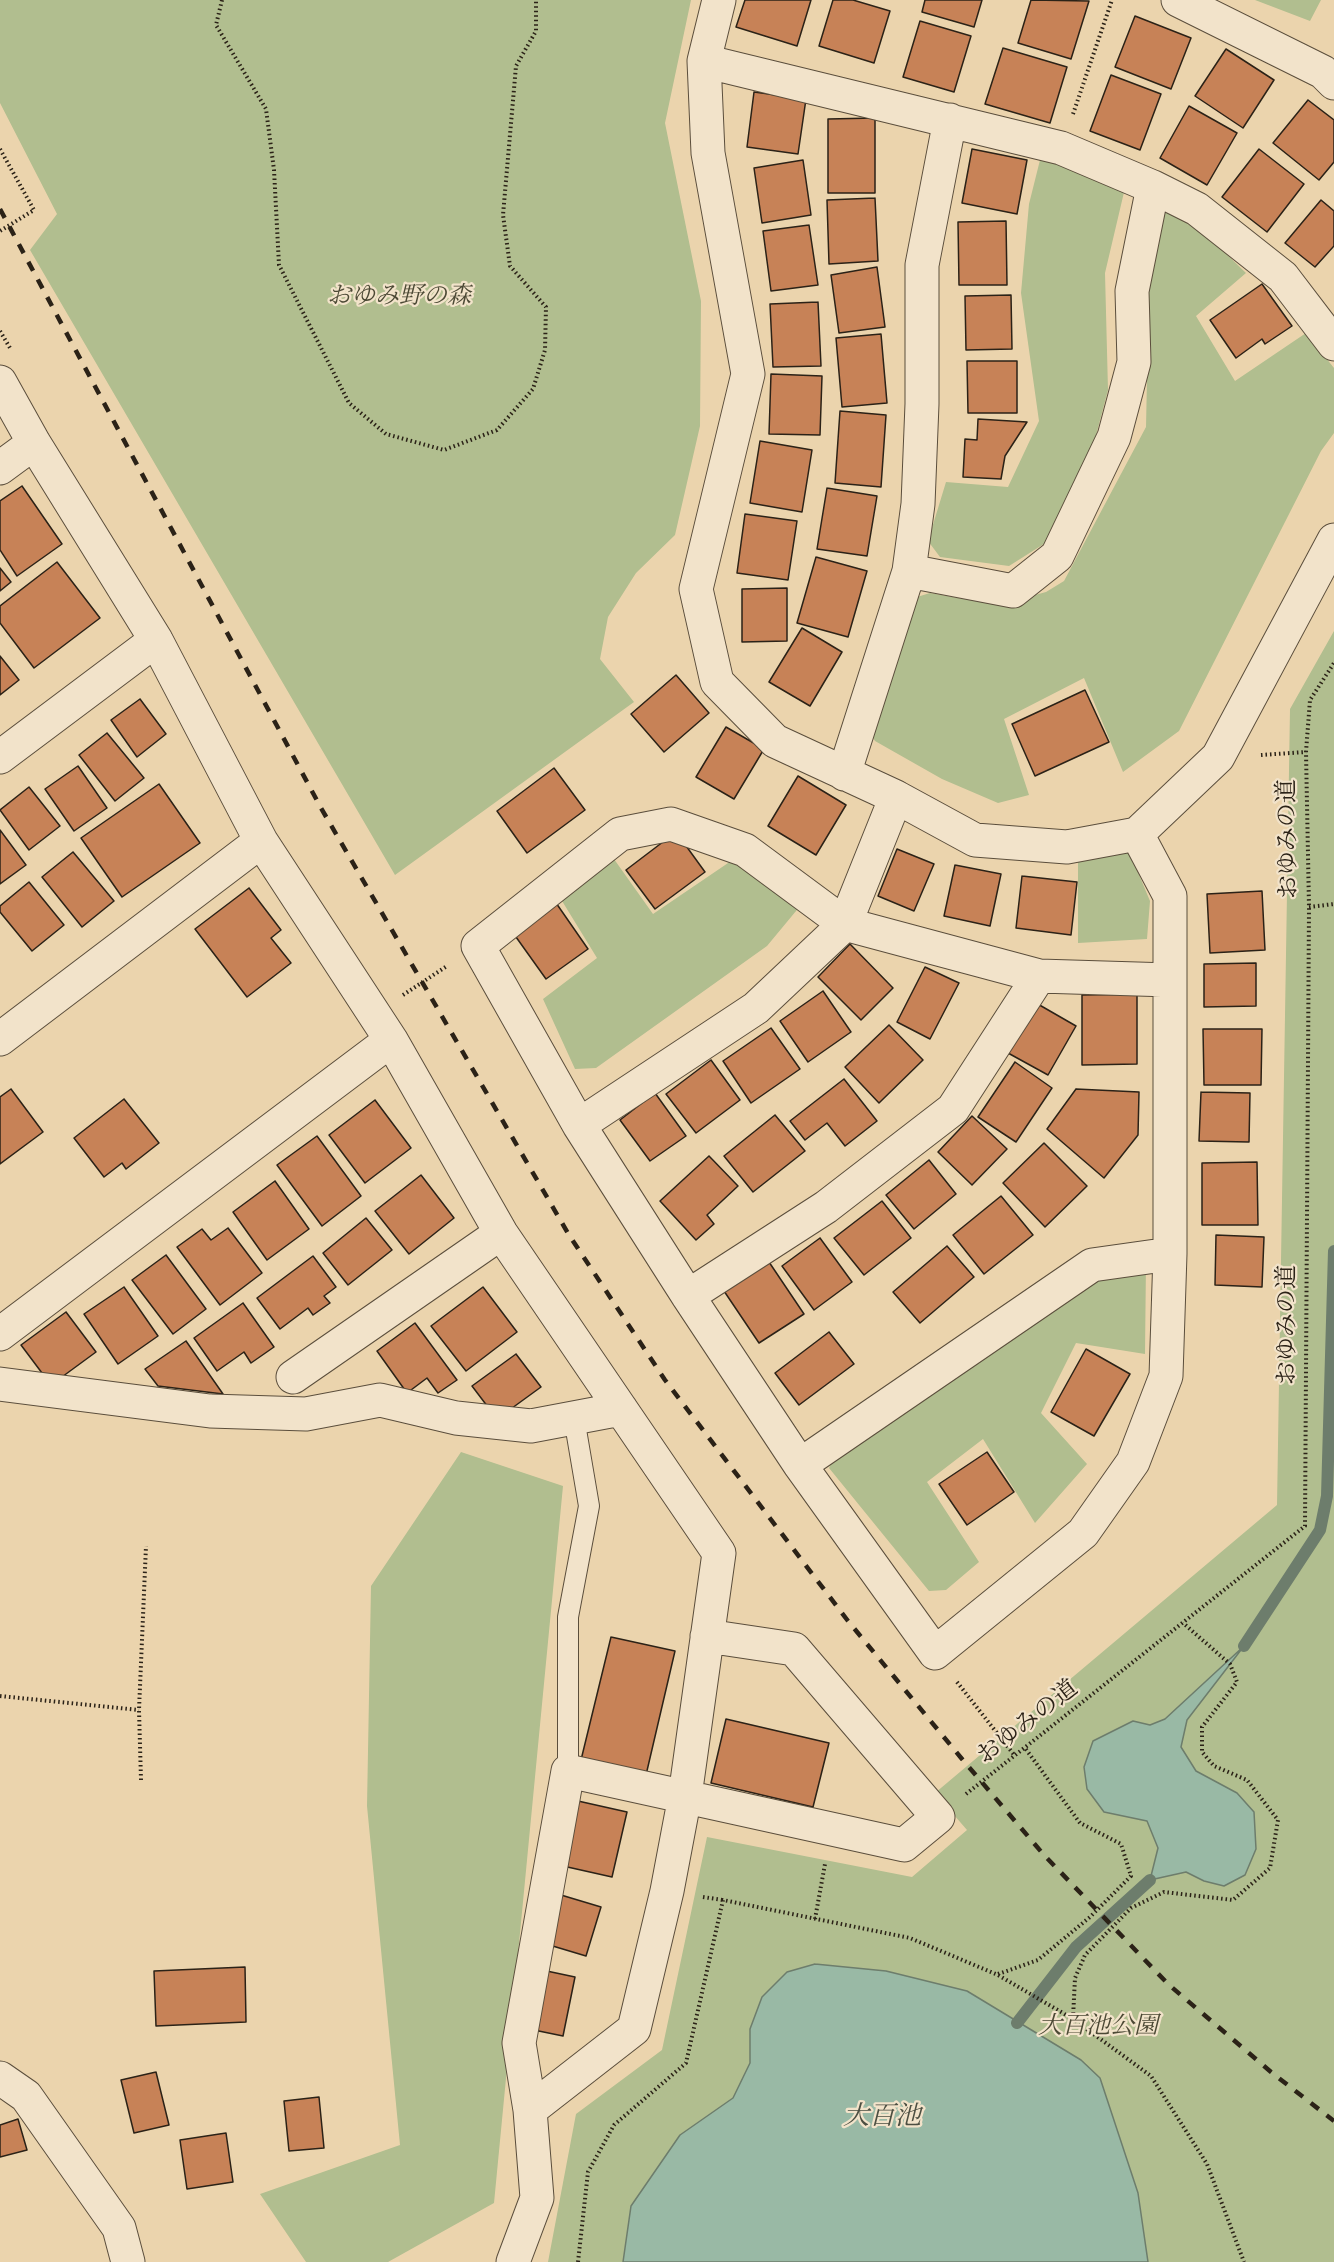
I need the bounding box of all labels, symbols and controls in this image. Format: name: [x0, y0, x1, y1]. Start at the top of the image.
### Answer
park label: おゆみ野の森: [327, 283, 471, 311]
street label: おゆみの道: [1274, 779, 1304, 899]
street label: おゆみの道: [1274, 1265, 1302, 1385]
street label: おゆみの道: [972, 1675, 1084, 1771]
park label: 大百池公園: [1038, 2013, 1158, 2041]
water label: 大百池: [843, 2102, 921, 2134]

